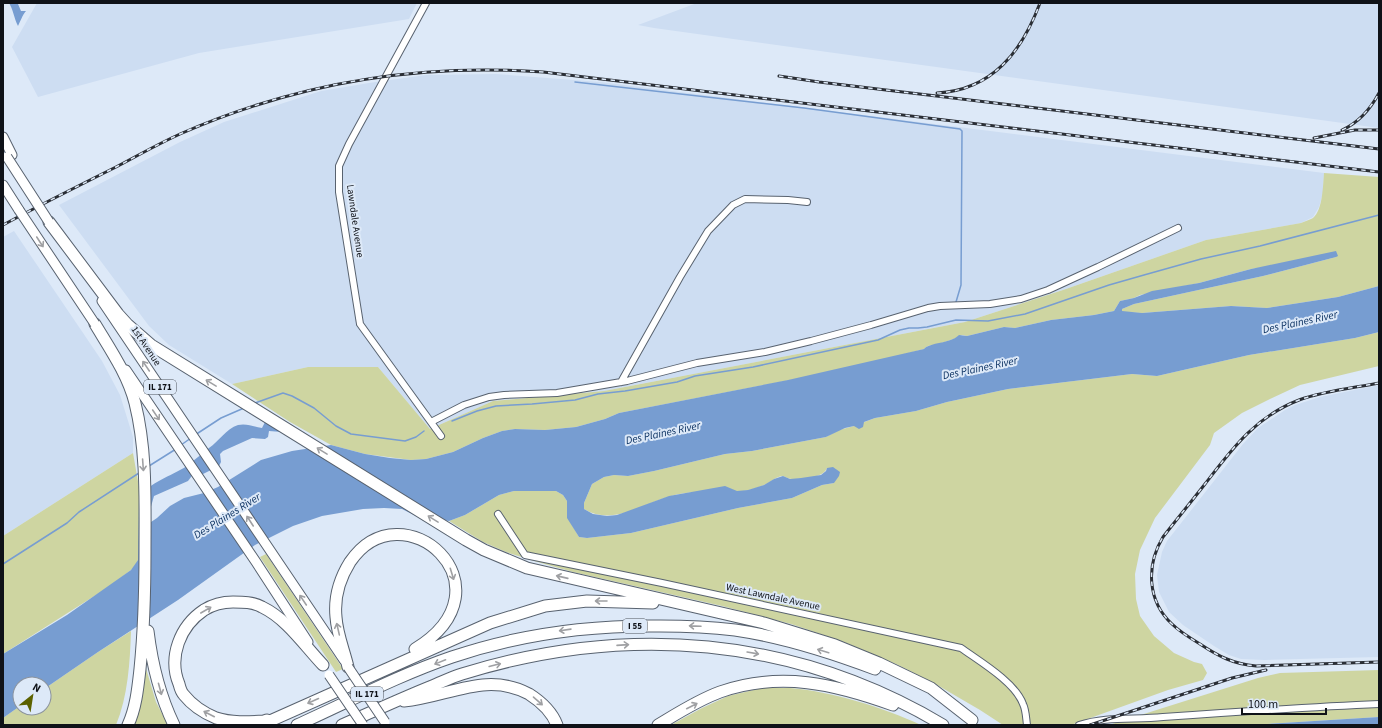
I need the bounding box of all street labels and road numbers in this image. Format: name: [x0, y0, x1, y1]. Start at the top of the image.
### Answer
street label: Lawndale Avenue: [343, 184, 367, 258]
street label: 1st Avenue: [128, 323, 164, 369]
road number: IL 171: [144, 380, 176, 394]
street label: West Lawndale Avenue: [725, 580, 821, 614]
road number: I 55: [623, 619, 647, 633]
road number: IL 171: [351, 687, 383, 701]

